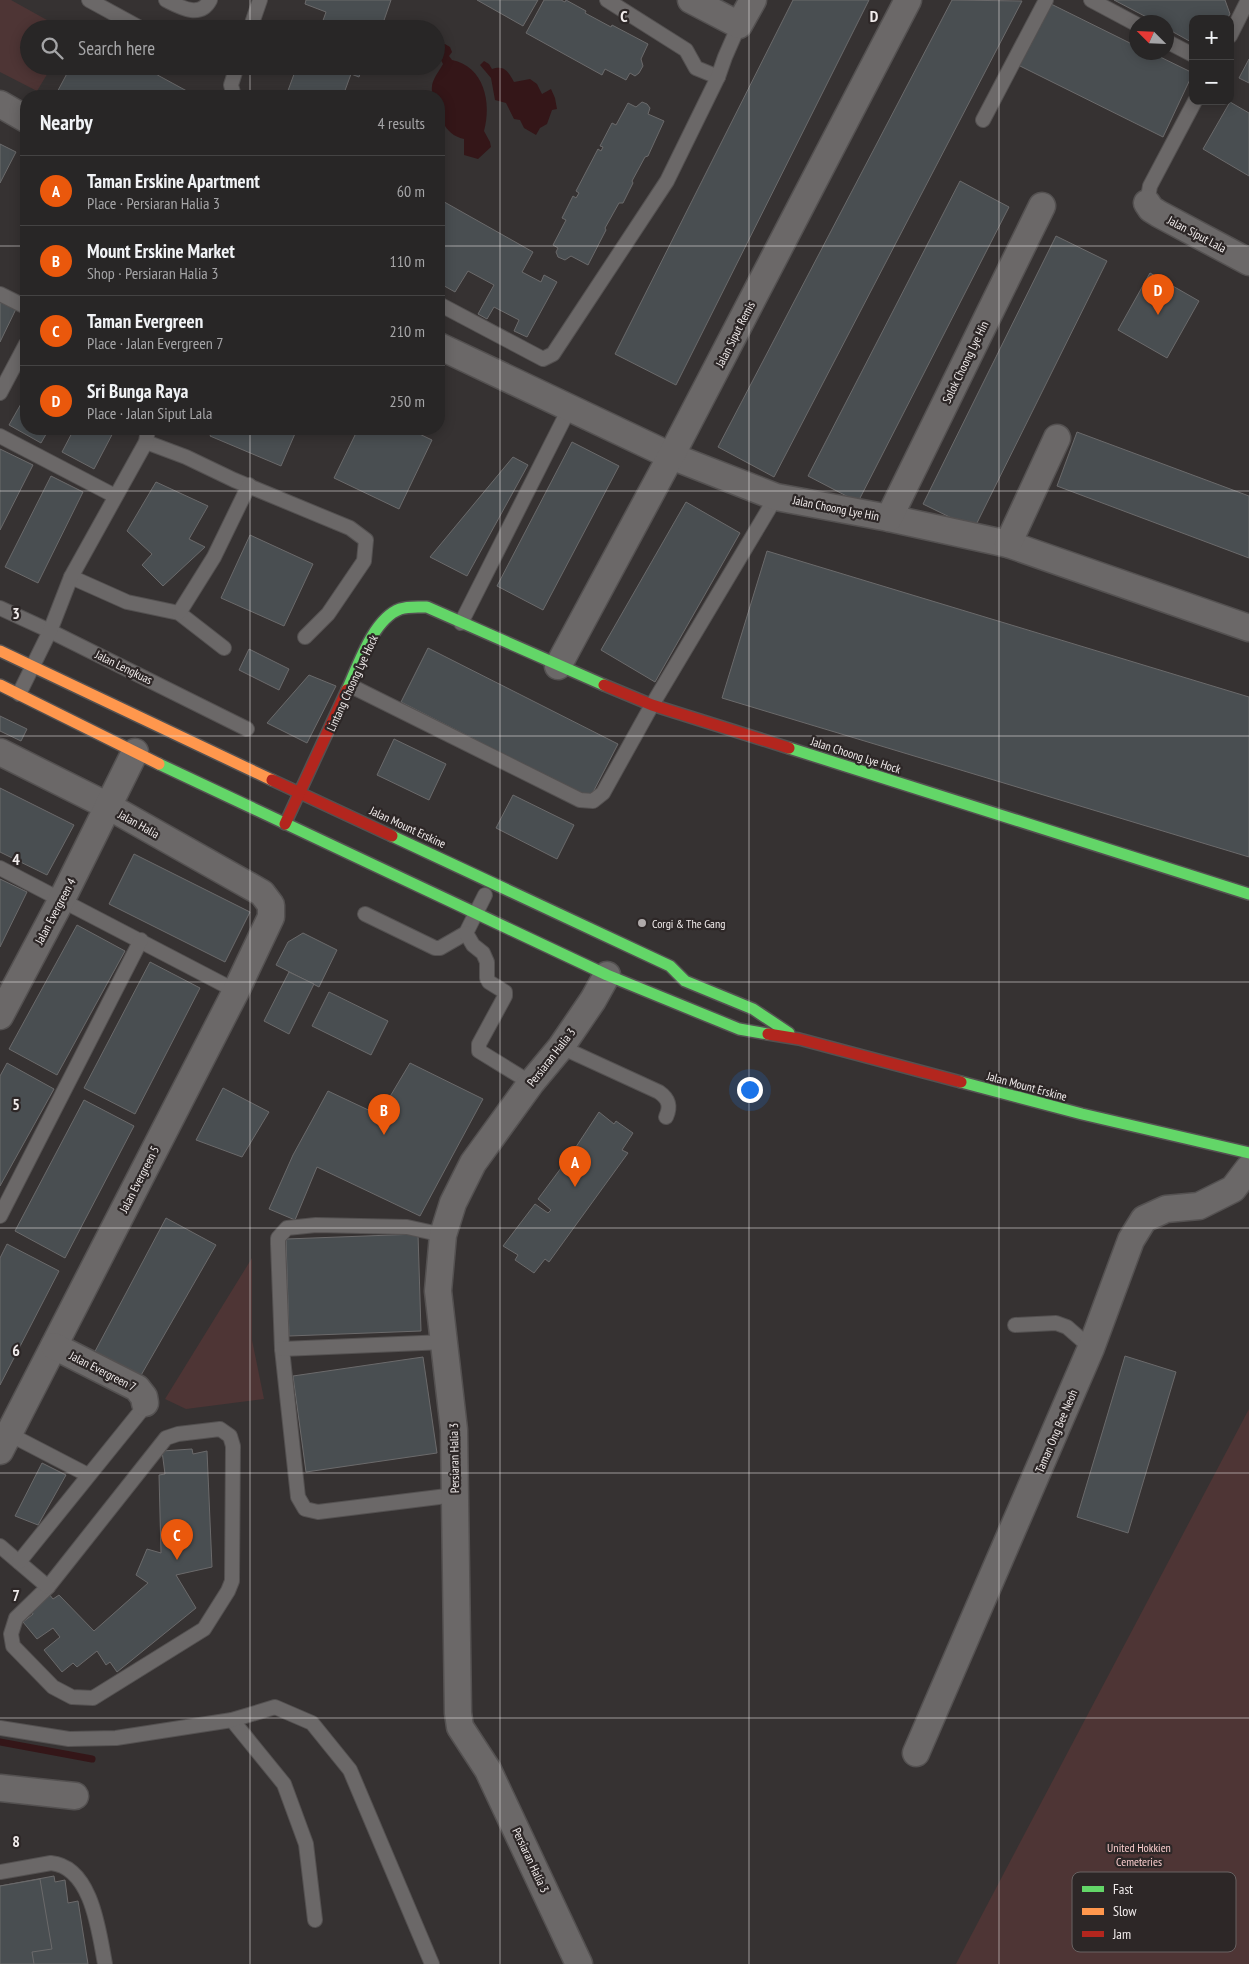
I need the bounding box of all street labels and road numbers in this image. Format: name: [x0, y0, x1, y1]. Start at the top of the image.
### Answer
street label: Jalan Siput Lala: [1164, 212, 1229, 256]
street label: Jalan Siput Remis: [712, 299, 758, 370]
street label: Solok Choong Lye Hin: [939, 318, 991, 406]
street label: Jalan Choong Lye Hin: [791, 492, 880, 524]
street label: Lintang Choong Lye Hock: [323, 632, 381, 734]
street label: Jalan Lengkuas: [92, 646, 155, 687]
street label: Jalan Choong Lye Hock: [808, 733, 903, 777]
street label: Jalan Mount Erskine: [367, 802, 448, 851]
street label: Jalan Halia: [115, 806, 162, 841]
street label: Jalan Evergreen 4: [31, 875, 79, 947]
street label: Persiaran Halia 3: [524, 1025, 578, 1089]
street label: Jalan Mount Erskine: [984, 1068, 1069, 1104]
street label: Jalan Evergreen 5: [115, 1143, 162, 1216]
street label: Jalan Evergreen 7: [66, 1347, 139, 1394]
street label: Taman Ong Bee Neoh: [1032, 1387, 1080, 1475]
street label: Persiaran Halia 3: [446, 1423, 462, 1493]
street label: Persiaran Halia 3: [509, 1825, 553, 1895]

